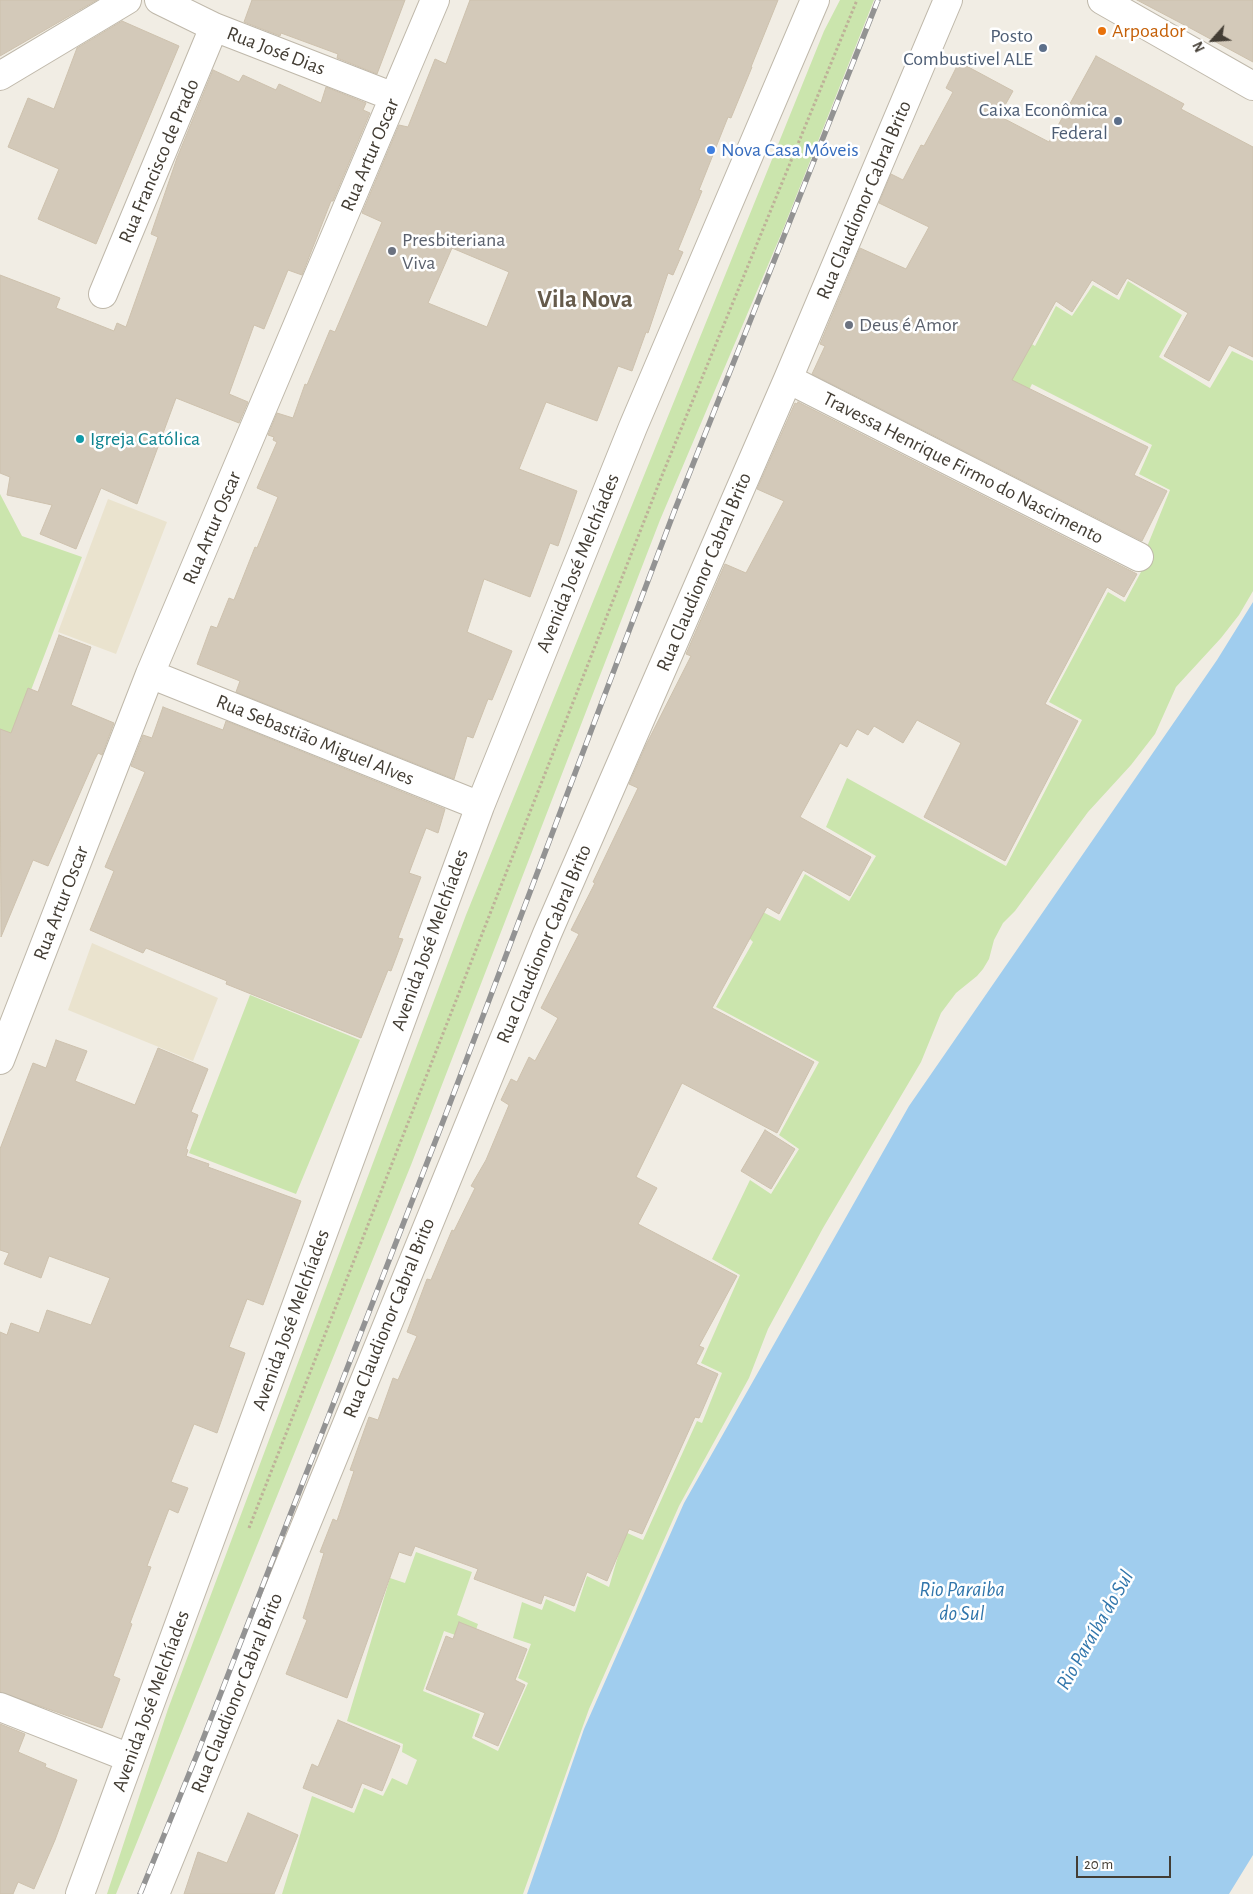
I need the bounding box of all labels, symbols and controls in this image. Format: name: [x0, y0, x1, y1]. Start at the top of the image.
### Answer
north arrow: [1188, 15, 1238, 65]
place label: Arpoador: [1112, 19, 1185, 43]
street label: Rua José Dias: [223, 21, 329, 81]
place label: Posto Combustivel ALE: [903, 24, 1033, 71]
marker: Arpoador: [1096, 25, 1108, 37]
text: N: [1191, 39, 1208, 54]
marker: Posto Combustivel ALE: [1037, 42, 1049, 54]
street label: Rua Francisco de Prado: [113, 75, 205, 247]
street label: Rua Artur Oscar: [335, 95, 405, 215]
street label: Rua Claudionor Cabral Brito: [811, 97, 917, 303]
place label: Caixa Econômica Federal: [979, 98, 1108, 145]
marker: Caixa Econômica Federal: [1112, 115, 1124, 127]
place label: Nova Casa Móveis: [721, 138, 859, 162]
marker: Nova Casa Móveis: [705, 144, 717, 156]
place label: Presbiteriana Viva: [402, 228, 506, 275]
marker: Presbiteriana Viva: [386, 245, 398, 257]
district label: Vila Nova: [537, 284, 633, 314]
place label: Deus é Amor: [859, 313, 958, 337]
marker: Deus é Amor: [843, 319, 855, 331]
street label: Travessa Henrique Firmo do Nascimento: [819, 387, 1107, 549]
place label: Igreja Católica: [90, 427, 200, 451]
marker: Igreja Católica: [74, 433, 86, 445]
street label: Rua Artur Oscar: [177, 468, 247, 588]
street label: Rua Claudionor Cabral Brito: [651, 469, 757, 675]
street label: Avenida José Melchíades: [531, 470, 625, 656]
street label: Rua Sebastião Miguel Alves: [212, 689, 418, 791]
street label: Rua Claudionor Cabral Brito: [491, 841, 597, 1047]
street label: Rua Artur Oscar: [28, 842, 94, 964]
street label: Avenida José Melchíades: [386, 846, 474, 1034]
street label: Rua Claudionor Cabral Brito: [338, 1214, 440, 1422]
street label: Avenida José Melchíades: [247, 1226, 335, 1414]
water label: Rio Paraíba do Sul: [1051, 1566, 1139, 1694]
water label: Rio Paraiba do Sul: [919, 1577, 1005, 1627]
street label: Rua Claudionor Cabral Brito: [186, 1589, 288, 1797]
street label: Avenida José Melchíades: [107, 1607, 195, 1795]
scale bar: [1078, 1846, 1173, 1878]
text: 20 m: [1084, 1857, 1113, 1872]

